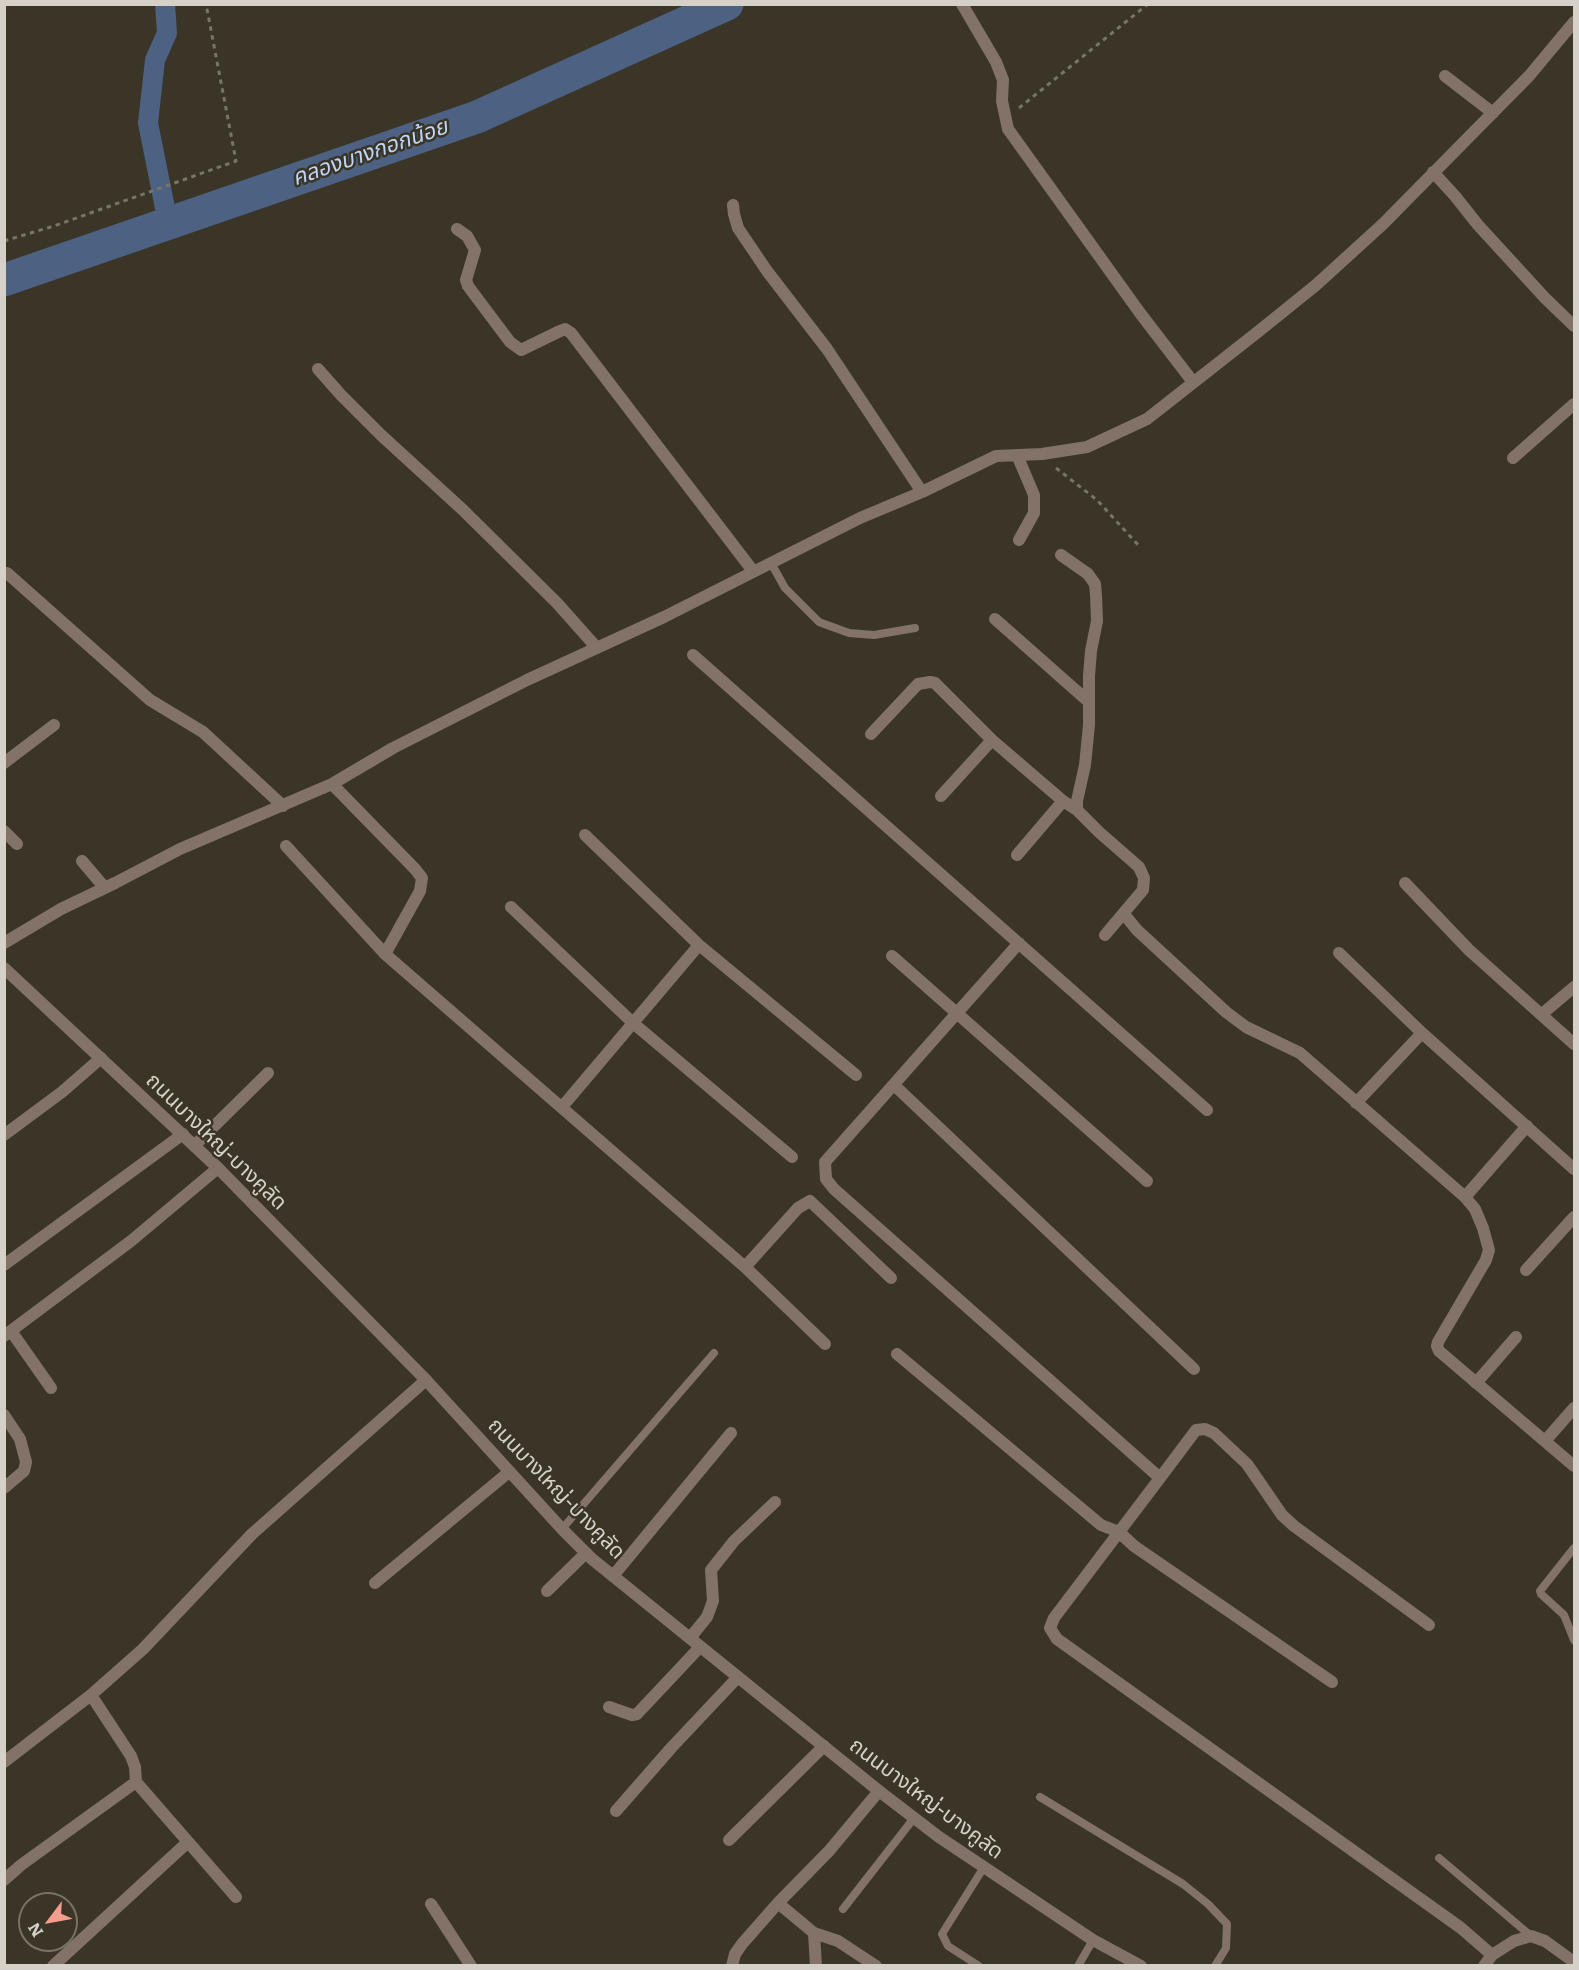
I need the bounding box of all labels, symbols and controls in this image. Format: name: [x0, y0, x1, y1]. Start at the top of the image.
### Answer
water label: คลองบางกอกน้อย: [289, 114, 451, 192]
street label: ถนนบางใหญ่-บางคูลัด: [140, 1068, 292, 1216]
street label: ถนนบางใหญ่-บางคูลัด: [482, 1413, 630, 1565]
street label: ถนนบางใหญ่-บางคูลัด: [844, 1733, 1008, 1865]
north arrow: [18, 1892, 78, 1952]
text: N: [21, 1918, 48, 1943]

